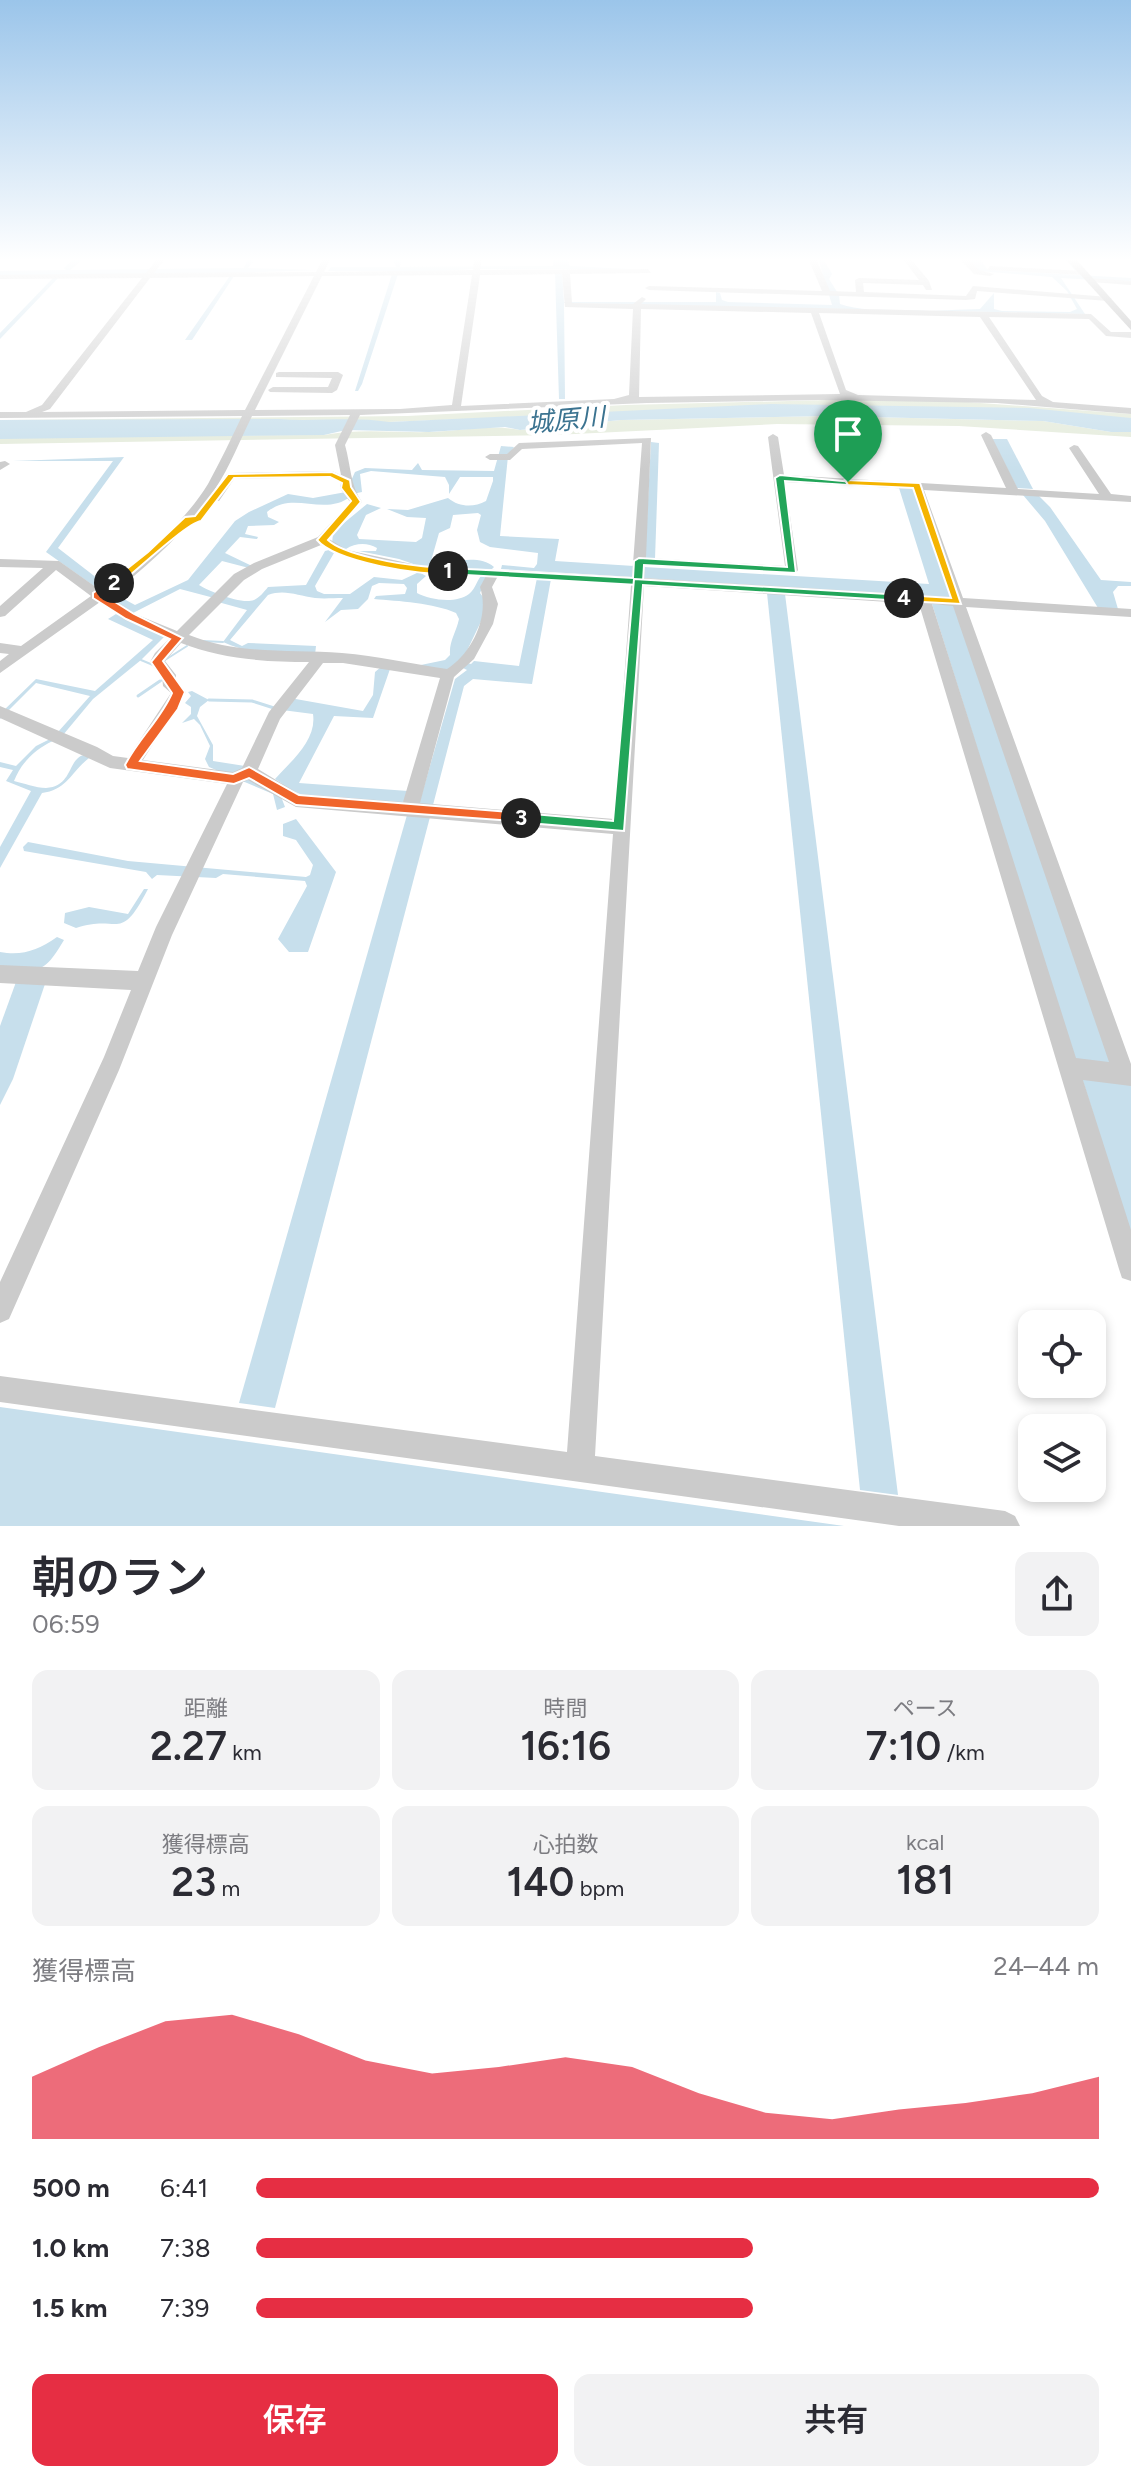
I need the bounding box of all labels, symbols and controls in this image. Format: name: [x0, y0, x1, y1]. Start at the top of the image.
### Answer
water label: 城原川: [526, 400, 609, 439]
pin: [814, 400, 882, 482]
icon: arrive: [826, 412, 870, 456]
pin: 1: [428, 551, 468, 591]
text: 1: [443, 557, 453, 584]
pin: 2: [94, 563, 134, 603]
text: 2: [108, 569, 120, 596]
pin: 4: [884, 578, 924, 618]
text: 4: [897, 584, 911, 611]
pin: 3: [501, 798, 541, 838]
text: 3: [515, 804, 527, 831]
map controls: [1018, 1310, 1106, 1502]
button: locate: [1018, 1310, 1106, 1398]
button: layers: [1018, 1414, 1106, 1502]
text: 朝のラン: [32, 1551, 208, 1604]
button: share: [1015, 1552, 1099, 1636]
text: 06:59: [32, 1608, 100, 1640]
text: 距離: [184, 1695, 228, 1722]
text: 時間: [543, 1695, 588, 1722]
text: ペース: [893, 1695, 958, 1722]
text: 2.27: [150, 1722, 227, 1770]
text: 16:16: [520, 1722, 611, 1770]
text: 7:10: [866, 1722, 941, 1770]
text: km: [227, 1739, 262, 1766]
text: /km: [941, 1739, 985, 1766]
text: kcal: [906, 1829, 944, 1856]
text: 獲得標高: [162, 1831, 250, 1858]
text: 心拍数: [532, 1831, 599, 1858]
text: 181: [896, 1856, 954, 1904]
text: 23: [171, 1858, 216, 1906]
text: 140: [507, 1858, 574, 1906]
text: m: [216, 1875, 240, 1902]
text: bpm: [574, 1875, 624, 1902]
text: 24–44 m: [993, 1950, 1099, 1982]
text: 獲得標高: [32, 1955, 136, 1987]
text: 500 m: [32, 2172, 110, 2204]
text: 6:41: [160, 2172, 208, 2204]
text: 1.0 km: [32, 2232, 109, 2264]
text: 7:38: [160, 2232, 211, 2264]
text: 1.5 km: [32, 2292, 107, 2324]
text: 7:39: [160, 2292, 209, 2324]
button: 保存: [32, 2374, 558, 2466]
button: 共有: [574, 2374, 1099, 2466]

